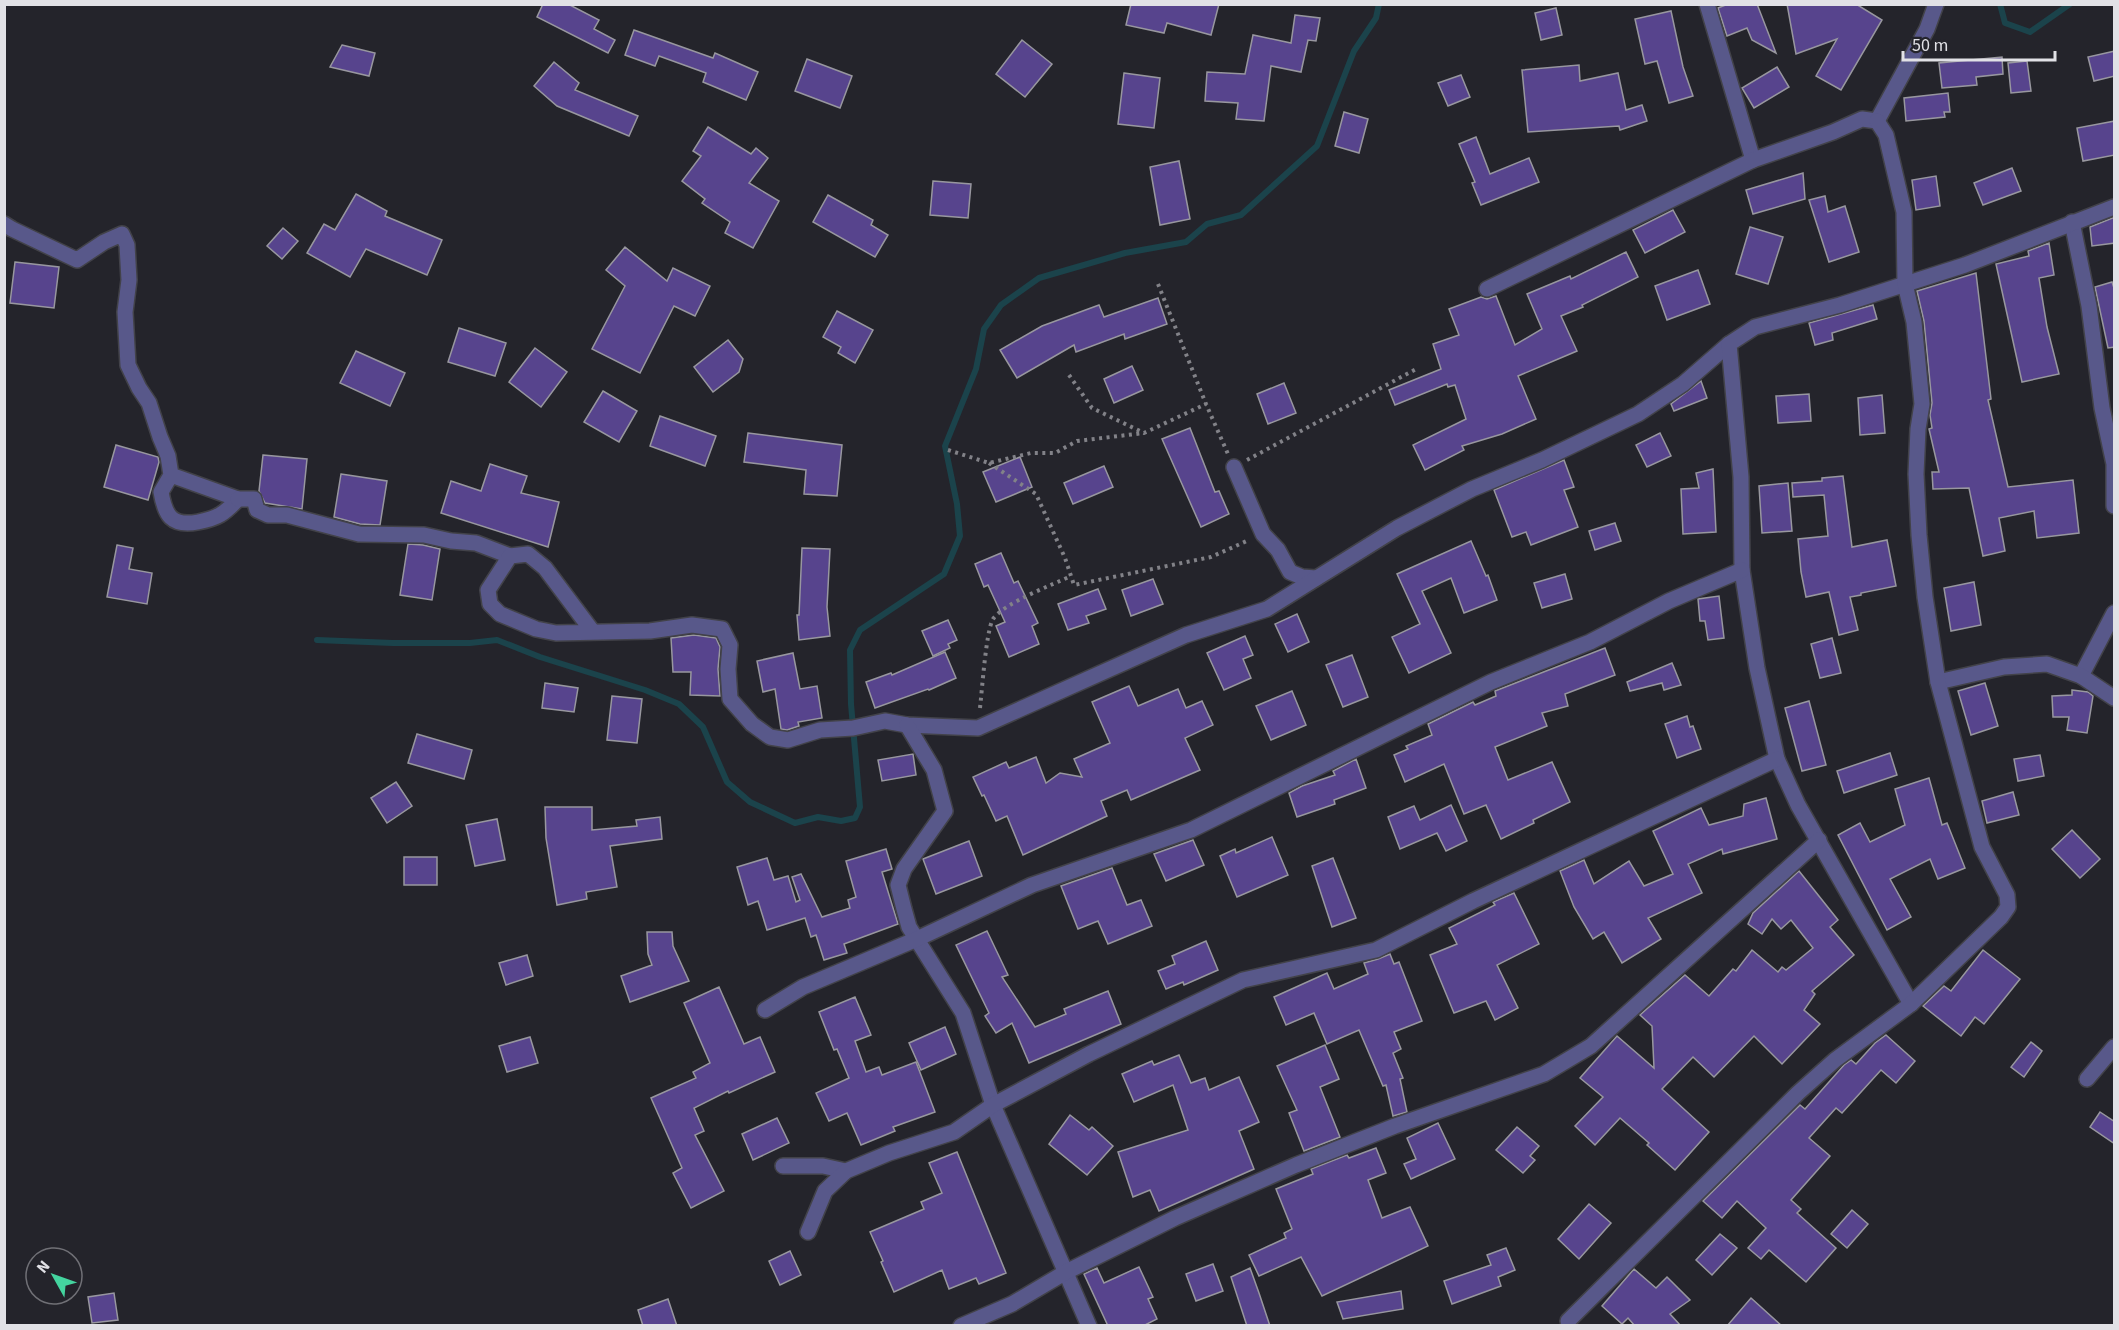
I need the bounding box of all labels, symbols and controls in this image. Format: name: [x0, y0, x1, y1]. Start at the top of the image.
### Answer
scale bar: [1903, 24, 2054, 62]
text: 50 m: [1912, 33, 1948, 58]
north arrow: [24, 1246, 84, 1306]
text: N: [31, 1256, 55, 1278]

